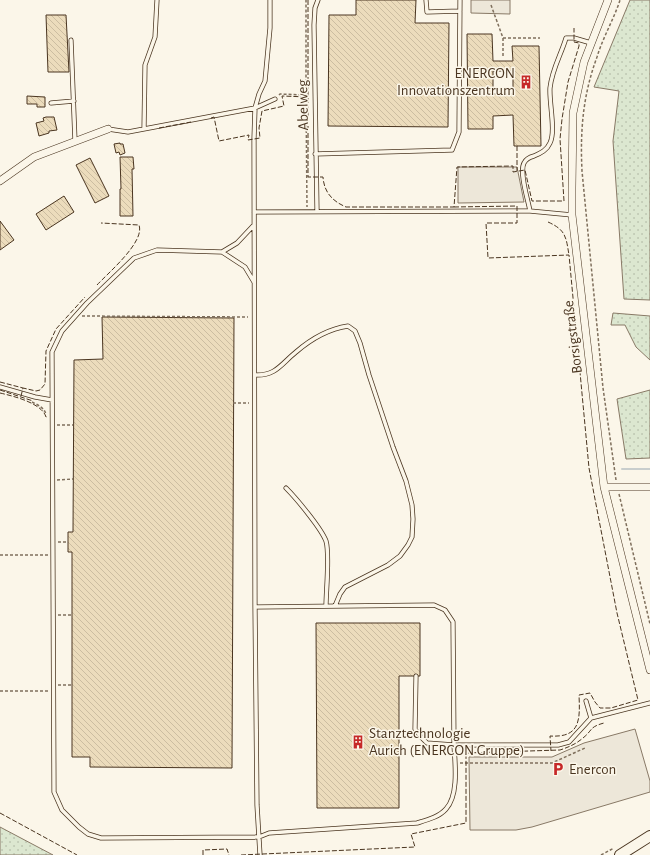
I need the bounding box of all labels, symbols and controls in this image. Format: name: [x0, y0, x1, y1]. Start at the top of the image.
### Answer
place label: ENERCON Innovationszentrum: [397, 66, 515, 98]
building icon: ENERCON Innovationszentrum: [518, 74, 534, 90]
street label: Abelweg: [295, 79, 311, 131]
street label: Borsigstraße: [561, 299, 585, 374]
place label: Stanztechnologie Aurich (ENERCON Gruppe): [369, 726, 525, 758]
building icon: Stanztechnologie Aurich (ENERCON Gruppe): [350, 734, 366, 750]
parking icon: Enercon: [550, 761, 566, 777]
place label: Enercon: [569, 762, 616, 777]

